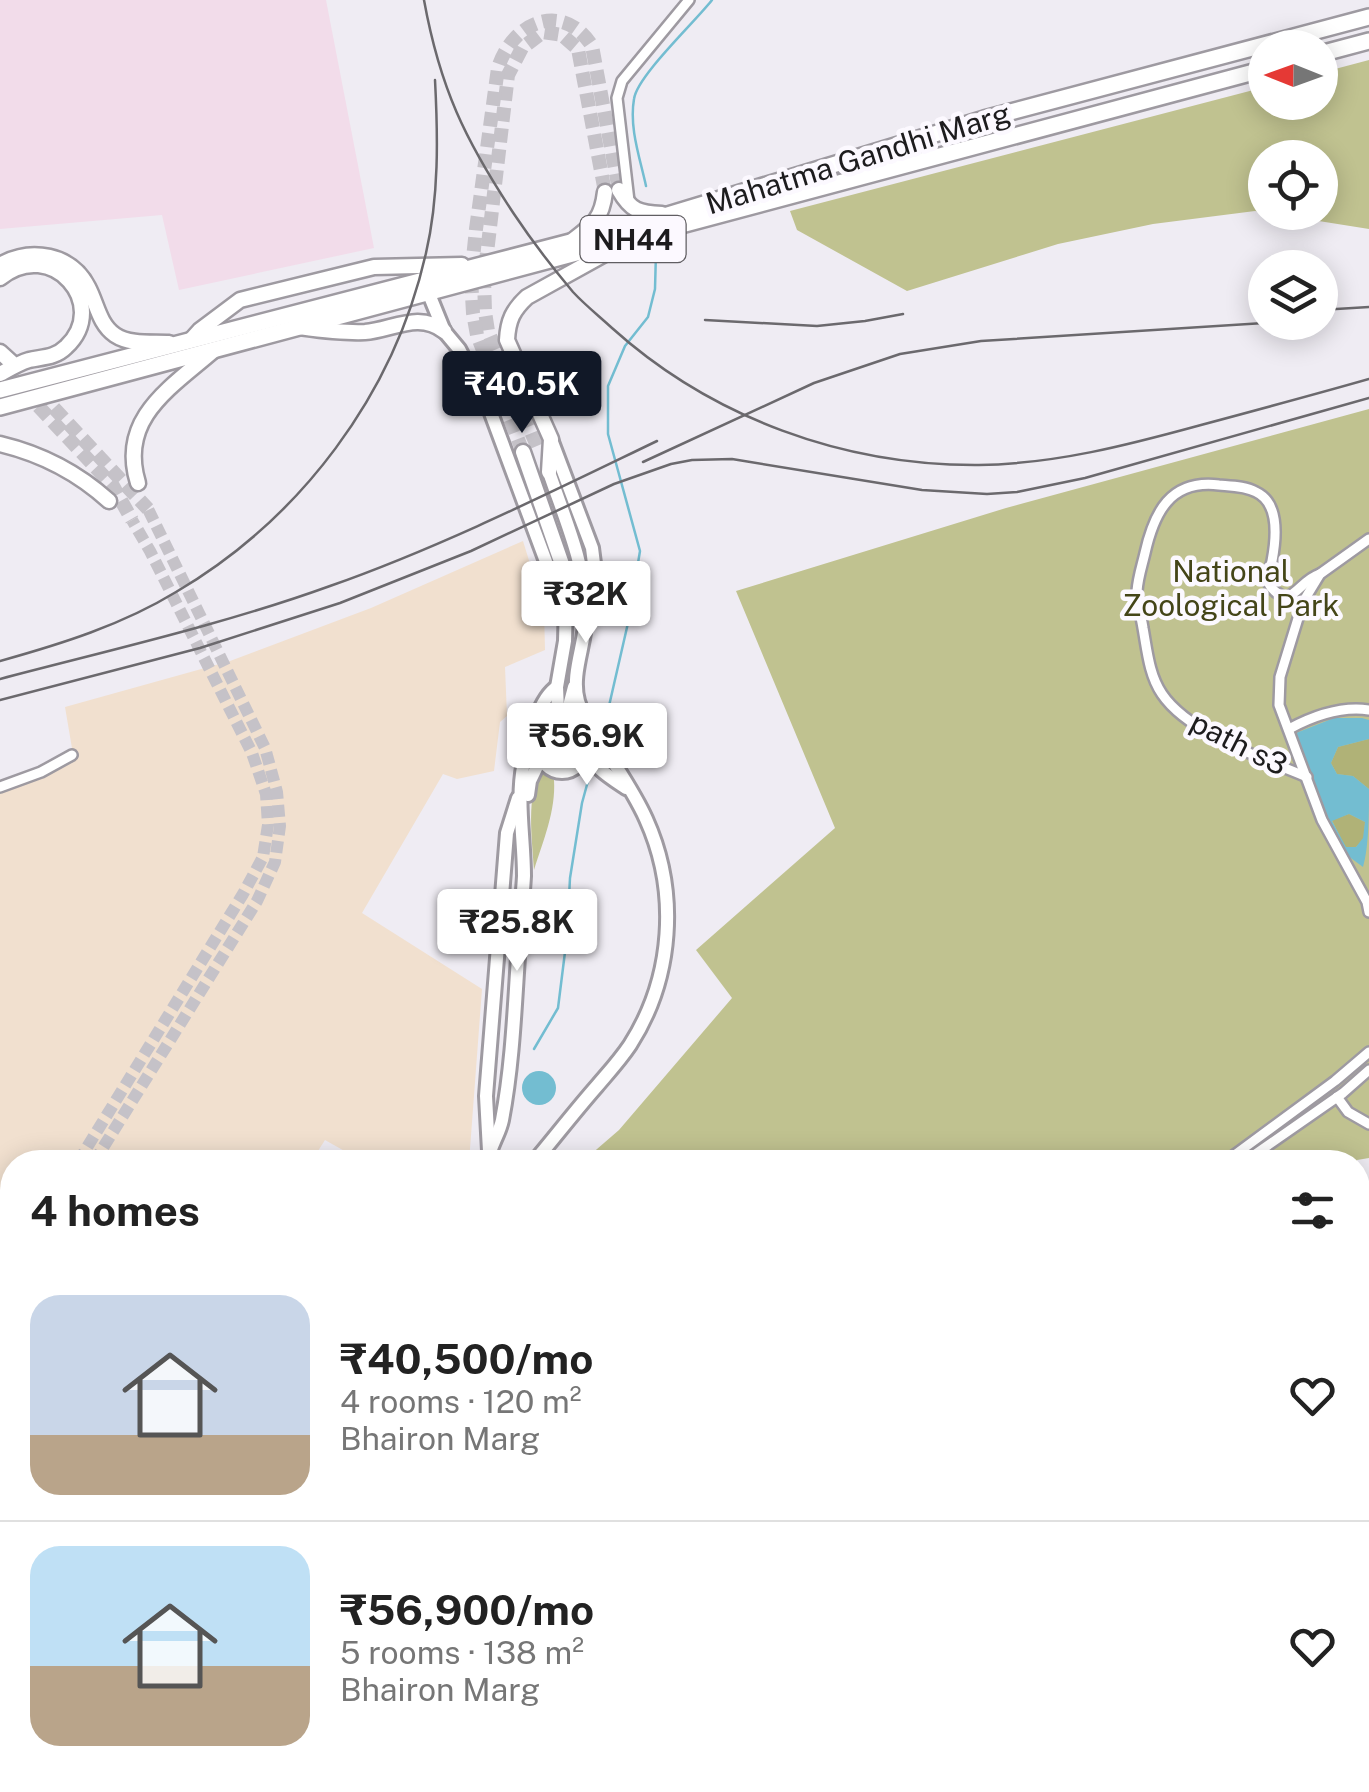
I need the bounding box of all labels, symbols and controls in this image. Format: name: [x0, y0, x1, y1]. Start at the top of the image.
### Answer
north arrow: [1248, 30, 1338, 120]
map controls: [1248, 30, 1338, 340]
street label: Mahatma Gandhi Marg: [701, 94, 1015, 222]
button: locate: [1248, 140, 1338, 230]
road number: NH44: [580, 216, 686, 262]
button: layers: [1248, 250, 1338, 340]
pin: ₹40.5K: [441, 351, 603, 436]
text: ₹40.5K: [464, 365, 580, 402]
park label: National Zoological Park: [1123, 553, 1339, 623]
pin: ₹32K: [527, 561, 645, 646]
text: ₹32K: [543, 575, 629, 612]
pin: ₹56.9K: [506, 703, 668, 788]
street label: path s3: [1185, 703, 1293, 783]
text: ₹56.9K: [529, 717, 645, 754]
pin: ₹25.8K: [436, 889, 598, 974]
text: ₹25.8K: [459, 903, 575, 940]
icon: filters: [1285, 1183, 1340, 1238]
text: 4 homes: [30, 1186, 200, 1235]
text: ₹40,500/mo: [340, 1334, 593, 1383]
icon: home: [110, 1335, 230, 1455]
icon: heart: [1285, 1368, 1340, 1423]
text: 4 rooms · 120 m²: [340, 1383, 582, 1420]
text: Bhairon Marg: [340, 1420, 540, 1457]
text: ₹56,900/mo: [340, 1585, 594, 1634]
icon: home: [110, 1586, 230, 1706]
icon: heart: [1285, 1619, 1340, 1674]
text: 5 rooms · 138 m²: [340, 1634, 584, 1671]
text: Bhairon Marg: [340, 1671, 540, 1708]

